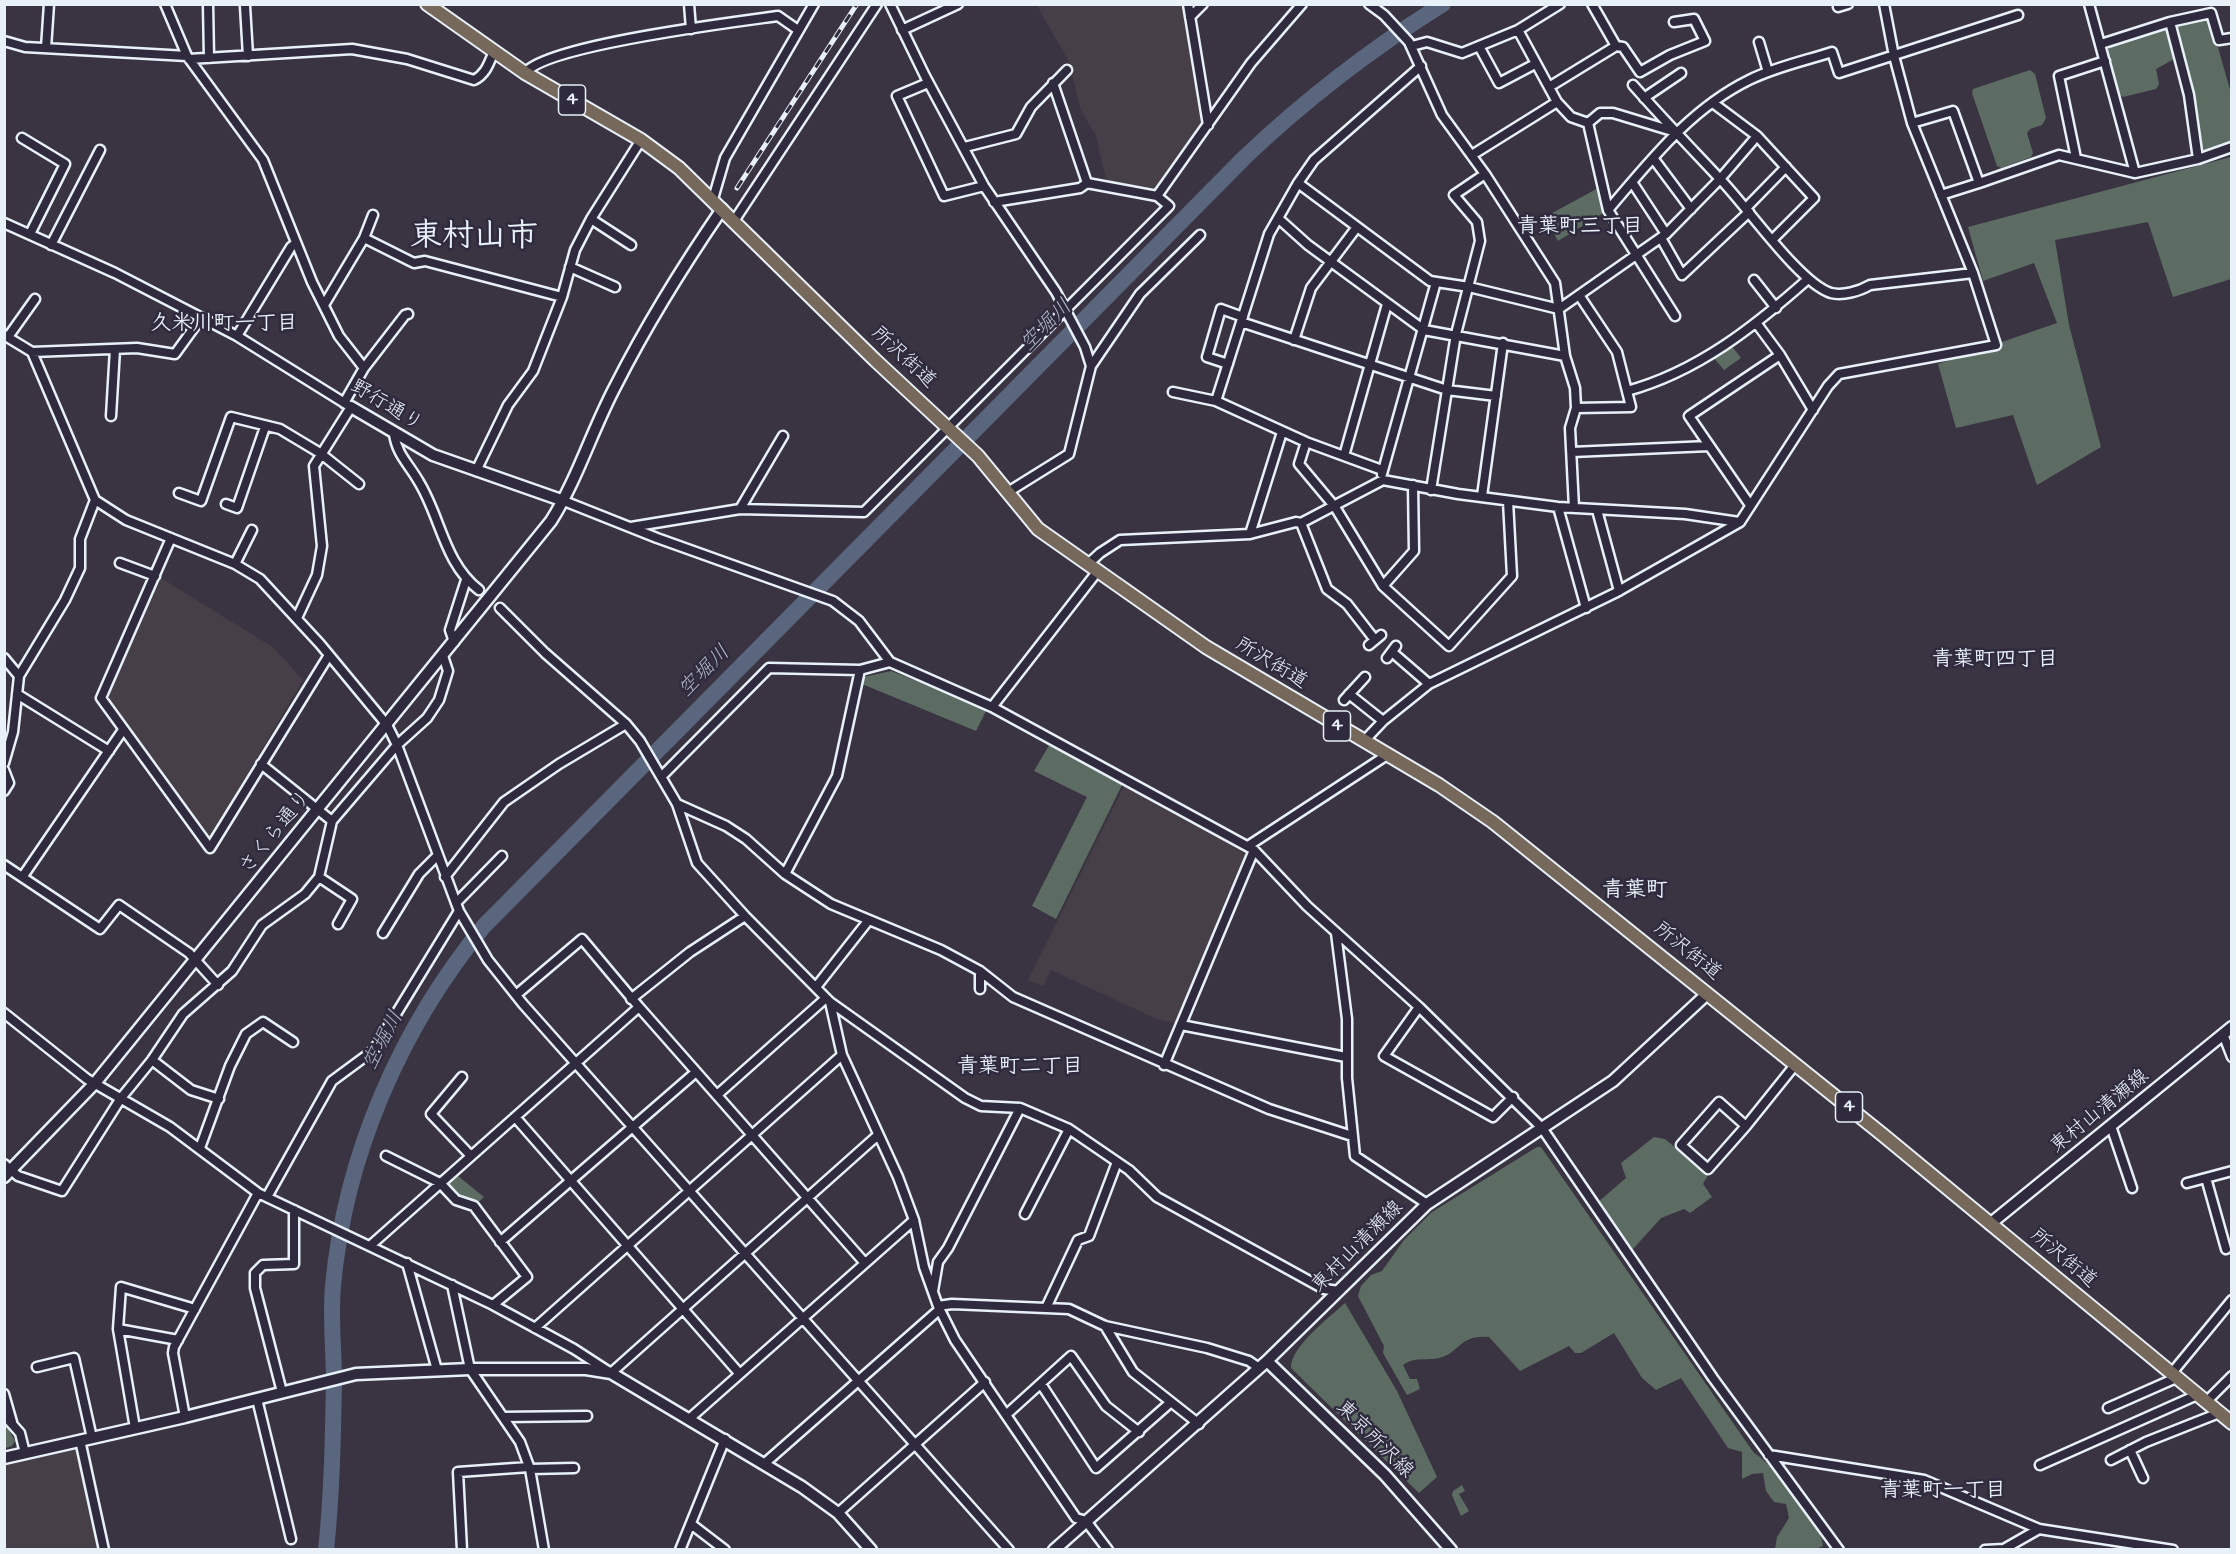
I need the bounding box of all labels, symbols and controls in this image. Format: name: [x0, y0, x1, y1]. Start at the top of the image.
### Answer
road number: 4: [558, 85, 586, 115]
district label: 青葉町三丁目: [1517, 215, 1643, 241]
district label: 東村山市: [410, 219, 538, 257]
water label: 空堀川: [1016, 295, 1078, 357]
district label: 久米川町一丁目: [151, 312, 297, 338]
street label: 所沢街道: [866, 322, 940, 394]
street label: 野行通り: [346, 375, 426, 437]
street label: 所沢街道: [1231, 633, 1311, 695]
water label: 空堀川: [674, 641, 736, 703]
district label: 青葉町四丁目: [1932, 648, 2058, 674]
road number: 4: [1324, 711, 1350, 741]
street label: さくら通り: [235, 787, 317, 879]
district label: 青葉町: [1602, 878, 1668, 904]
street label: 所沢街道: [1648, 918, 1726, 986]
water label: 空堀川: [358, 1007, 410, 1075]
district label: 青葉町二丁目: [957, 1055, 1083, 1081]
street label: 東村山清瀬線: [2046, 1065, 2154, 1159]
road number: 4: [1836, 1092, 1862, 1122]
street label: 東村山清瀬線: [1307, 1196, 1409, 1298]
street label: 所沢街道: [2025, 1224, 2101, 1294]
street label: 東京所沢線: [1330, 1396, 1418, 1484]
district label: 青葉町一丁目: [1880, 1479, 2006, 1505]

